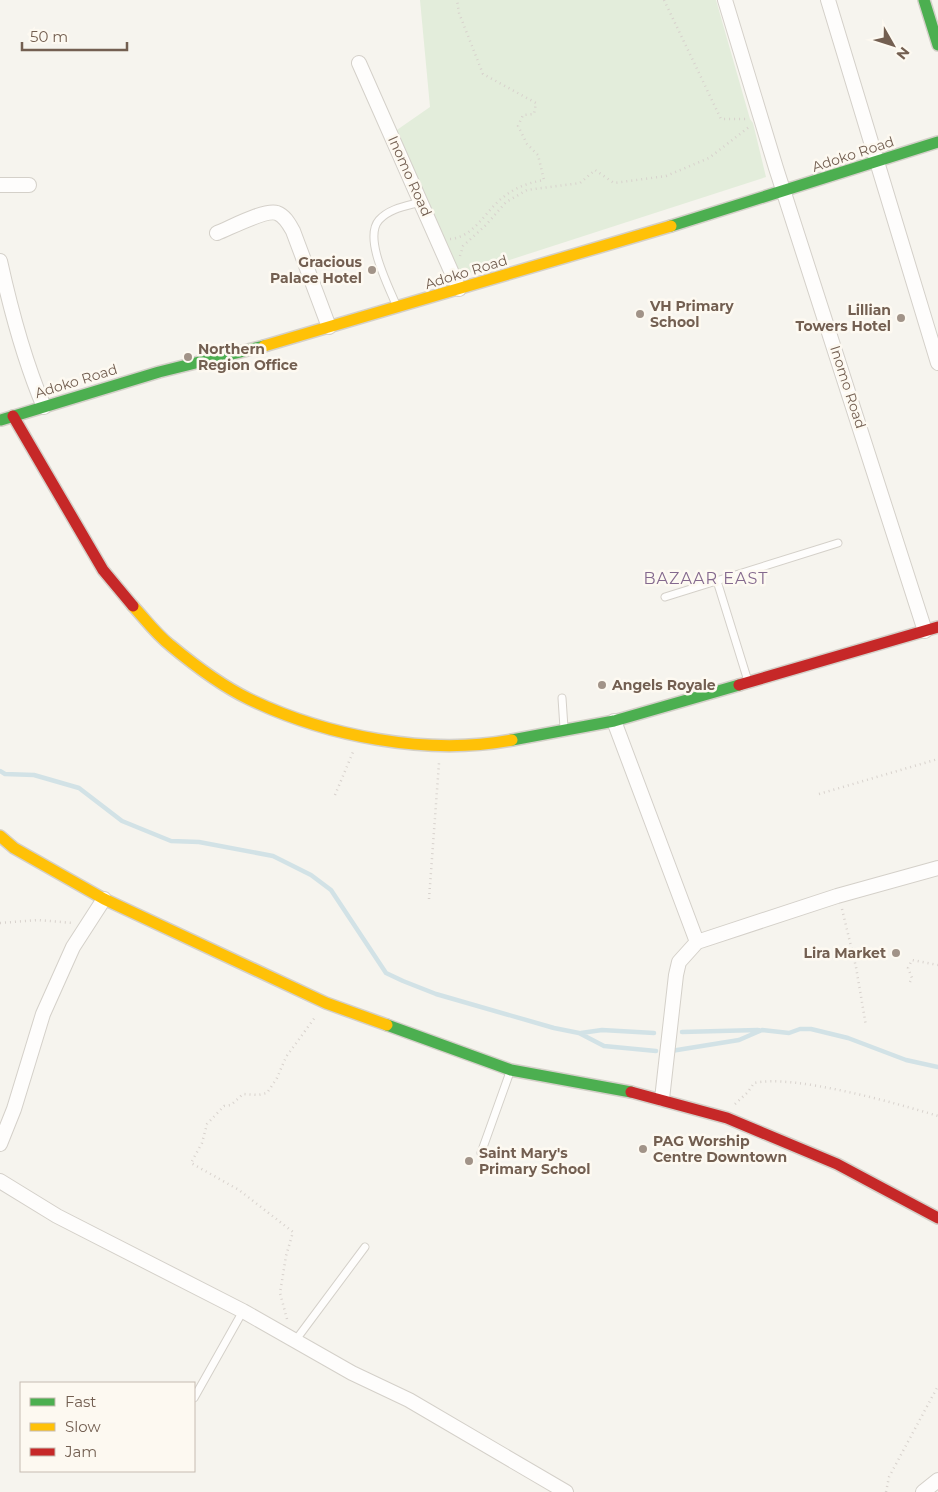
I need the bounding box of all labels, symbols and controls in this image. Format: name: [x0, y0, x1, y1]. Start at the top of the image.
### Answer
scale bar: [22, 20, 128, 52]
north arrow: [868, 20, 918, 70]
text: 50 m: [30, 27, 68, 46]
text: N: [893, 43, 914, 63]
street label: Adoko Road: [810, 132, 896, 176]
street label: Inomo Road: [384, 133, 436, 219]
street label: Adoko Road: [423, 251, 509, 293]
place label: Gracious Palace Hotel: [270, 253, 363, 287]
marker: Gracious Palace Hotel: [366, 264, 378, 276]
place label: VH Primary School: [649, 297, 734, 331]
place label: Lillian Towers Hotel: [796, 301, 891, 335]
marker: VH Primary School: [634, 308, 646, 320]
marker: Lillian Towers Hotel: [895, 312, 907, 324]
place label: Northern Region Office: [198, 340, 298, 374]
street label: Inomo Road: [826, 343, 870, 431]
marker: Northern Region Office: [182, 351, 194, 363]
street label: Adoko Road: [33, 360, 119, 402]
district label: BAZAAR EAST: [644, 569, 768, 588]
place label: Angels Royale: [611, 676, 716, 694]
marker: Angels Royale: [596, 679, 608, 691]
place label: Lira Market: [803, 944, 886, 962]
marker: Lira Market: [890, 947, 902, 959]
place label: PAG Worship Centre Downtown: [653, 1132, 787, 1166]
marker: PAG Worship Centre Downtown: [637, 1143, 649, 1155]
place label: Saint Mary's Primary School: [479, 1144, 590, 1178]
marker: Saint Mary's Primary School: [463, 1155, 475, 1167]
legend: [20, 1382, 195, 1472]
text: Fast: [65, 1392, 96, 1411]
text: Slow: [65, 1417, 101, 1436]
text: Jam: [64, 1442, 97, 1461]

